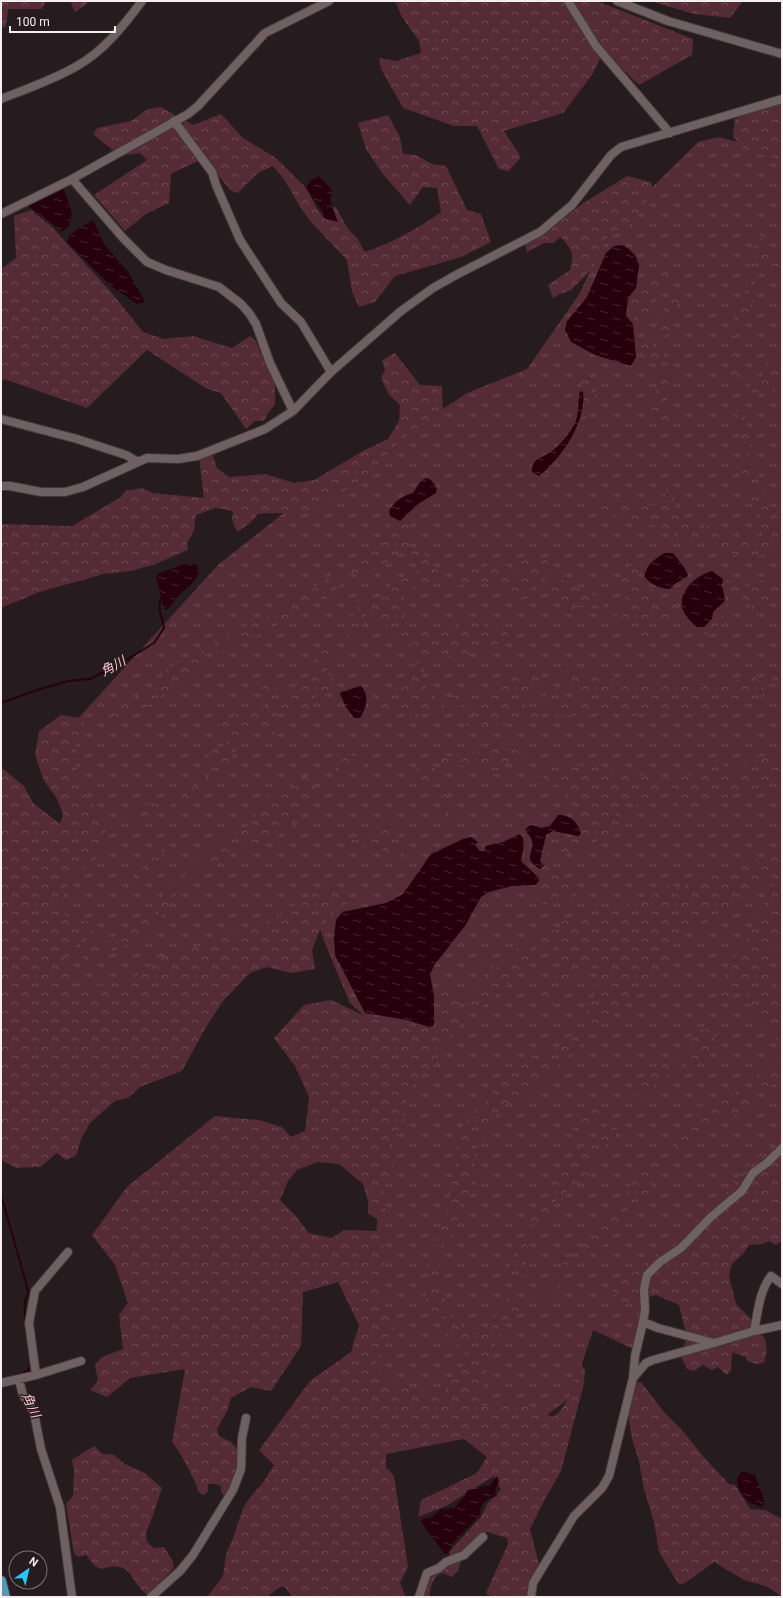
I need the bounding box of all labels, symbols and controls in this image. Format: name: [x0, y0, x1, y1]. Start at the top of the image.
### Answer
scale bar: [10, 8, 115, 34]
text: 100 m: [16, 15, 50, 29]
water label: 角川: [98, 652, 130, 679]
water label: 角川: [19, 1390, 44, 1422]
north arrow: [8, 1550, 48, 1590]
text: N: [26, 1555, 40, 1570]

